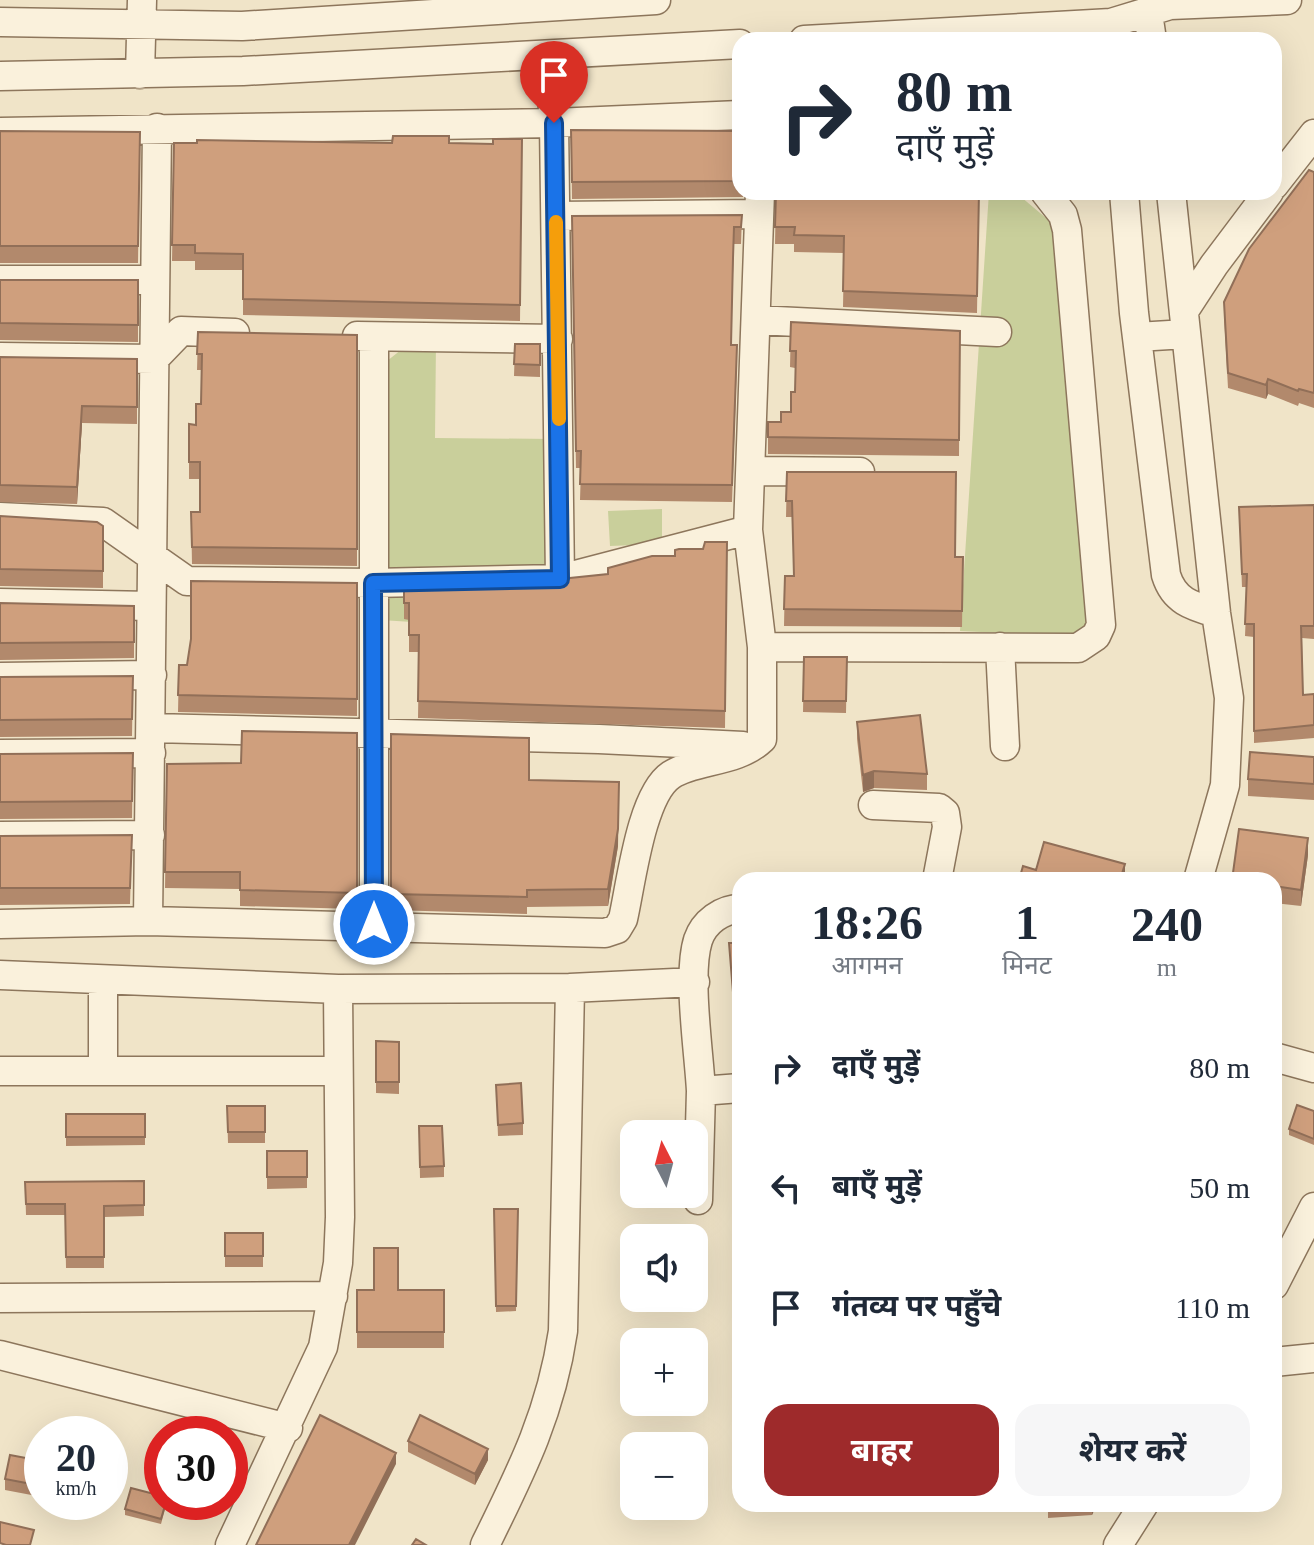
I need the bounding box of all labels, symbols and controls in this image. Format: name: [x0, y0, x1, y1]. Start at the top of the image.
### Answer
pin: [520, 41, 588, 123]
icon: arrive: [532, 53, 576, 97]
text: 80 m: [896, 61, 1013, 123]
icon: right: [764, 64, 868, 168]
text: दाएँ मुड़ें: [896, 127, 994, 167]
position arrow: [332, 882, 416, 966]
text: 18:26: [811, 896, 923, 949]
text: 1: [1015, 896, 1039, 949]
text: 240: [1131, 898, 1203, 951]
text: आगमन: [831, 951, 903, 980]
text: मिनट: [1002, 951, 1052, 980]
text: m: [1157, 953, 1177, 982]
icon: right: [764, 1046, 808, 1090]
text: दाएँ मुड़ें: [832, 1049, 920, 1082]
text: 80 m: [1189, 1051, 1250, 1084]
north arrow: [620, 1120, 708, 1208]
map controls: [620, 1120, 708, 1520]
icon: left: [764, 1166, 808, 1210]
text: बाएँ मुड़ें: [832, 1169, 922, 1202]
text: 50 m: [1189, 1171, 1250, 1204]
button: sound: [620, 1224, 708, 1312]
icon: arrive: [764, 1286, 808, 1330]
text: गंतव्य पर पहुँचे: [832, 1289, 1001, 1322]
text: 110 m: [1175, 1291, 1250, 1324]
button: +: [620, 1328, 708, 1416]
button: बाहर: [764, 1404, 999, 1496]
button: शेयर करें: [1015, 1404, 1250, 1496]
speed limit sign: 30: [144, 1416, 248, 1520]
button: −: [620, 1432, 708, 1520]
text: 20: [56, 1435, 96, 1480]
text: km/h: [55, 1477, 97, 1499]

